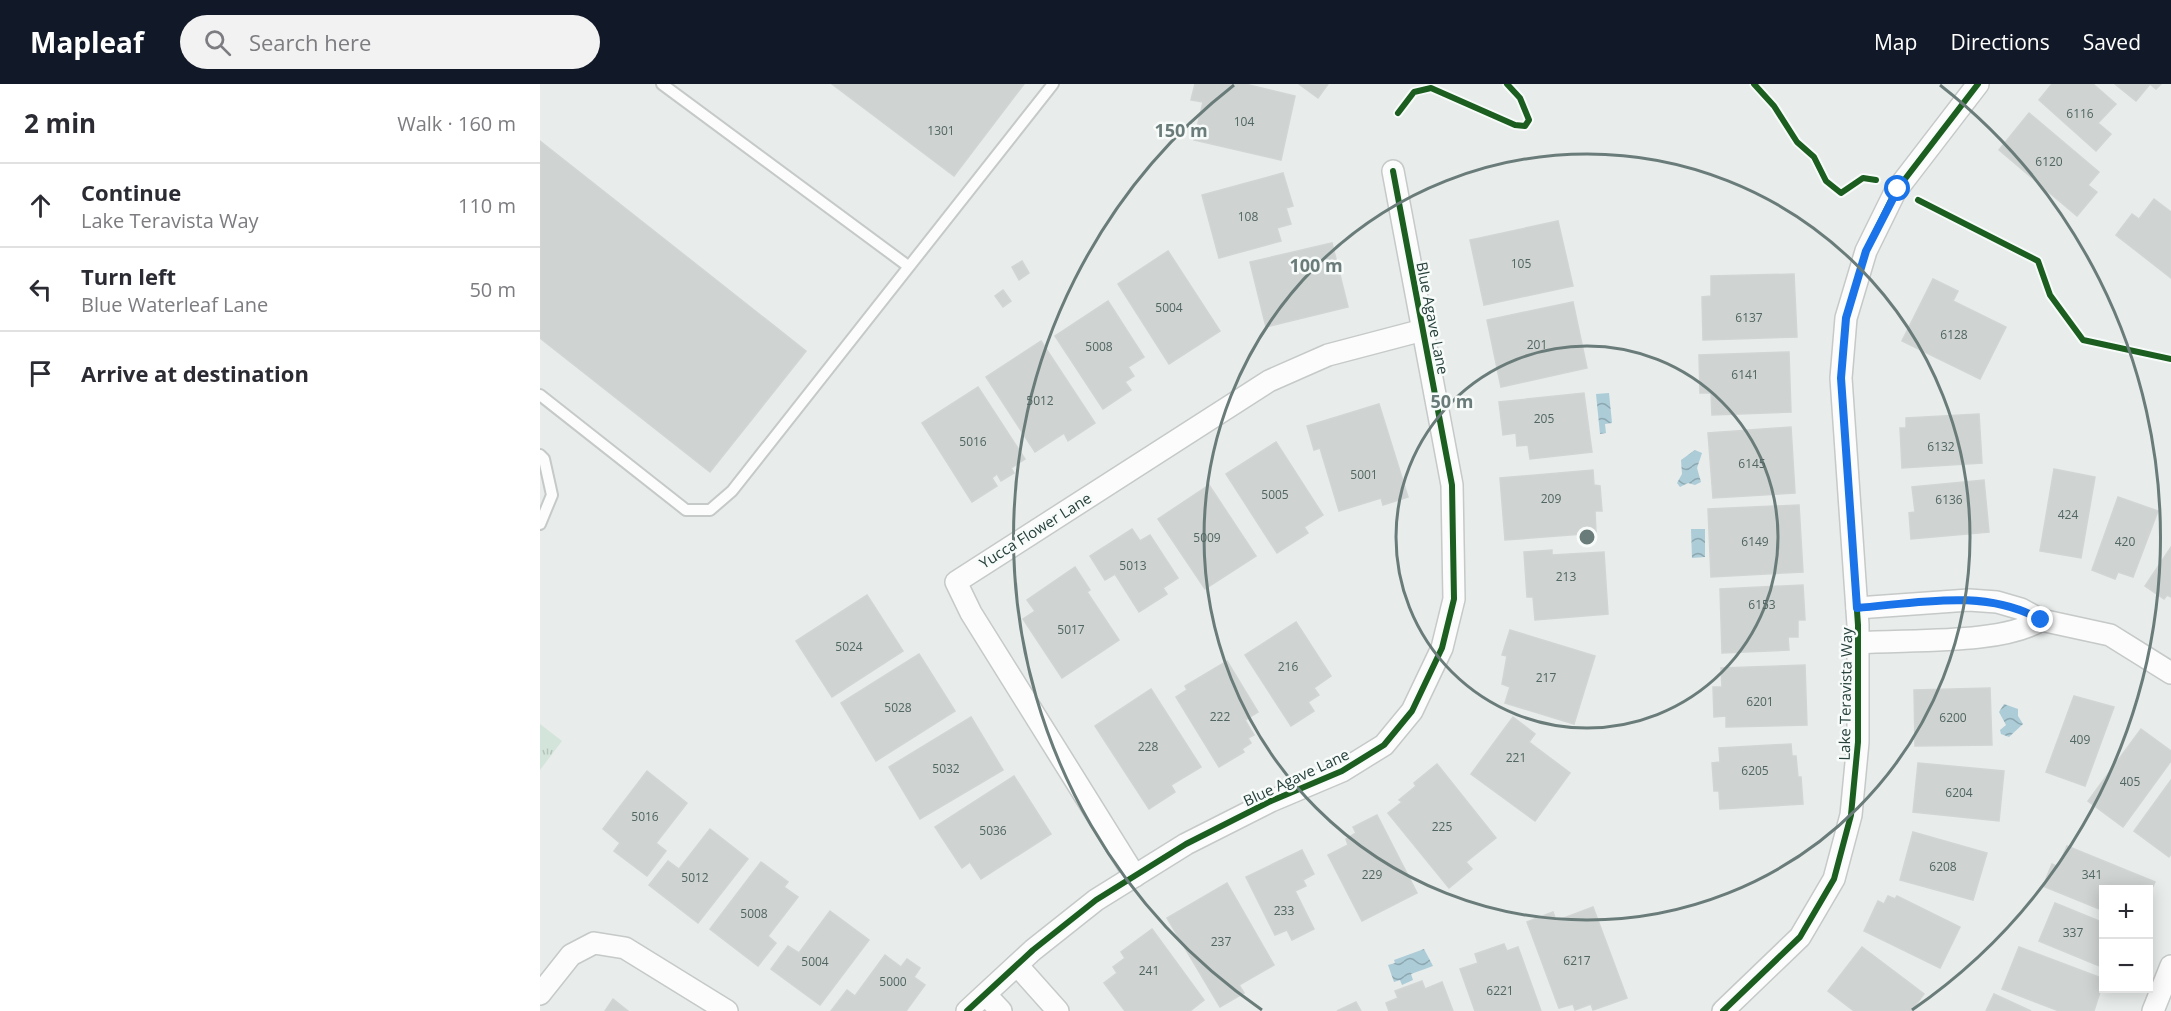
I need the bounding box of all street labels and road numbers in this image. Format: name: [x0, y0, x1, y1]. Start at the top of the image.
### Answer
street label: Blue Agave Lane: [1412, 260, 1454, 376]
street label: Yucca Flower Lane: [975, 487, 1095, 573]
street label: Lake Teravista Way: [1834, 627, 1856, 761]
street label: Blue Agave Lane: [1240, 744, 1352, 810]

